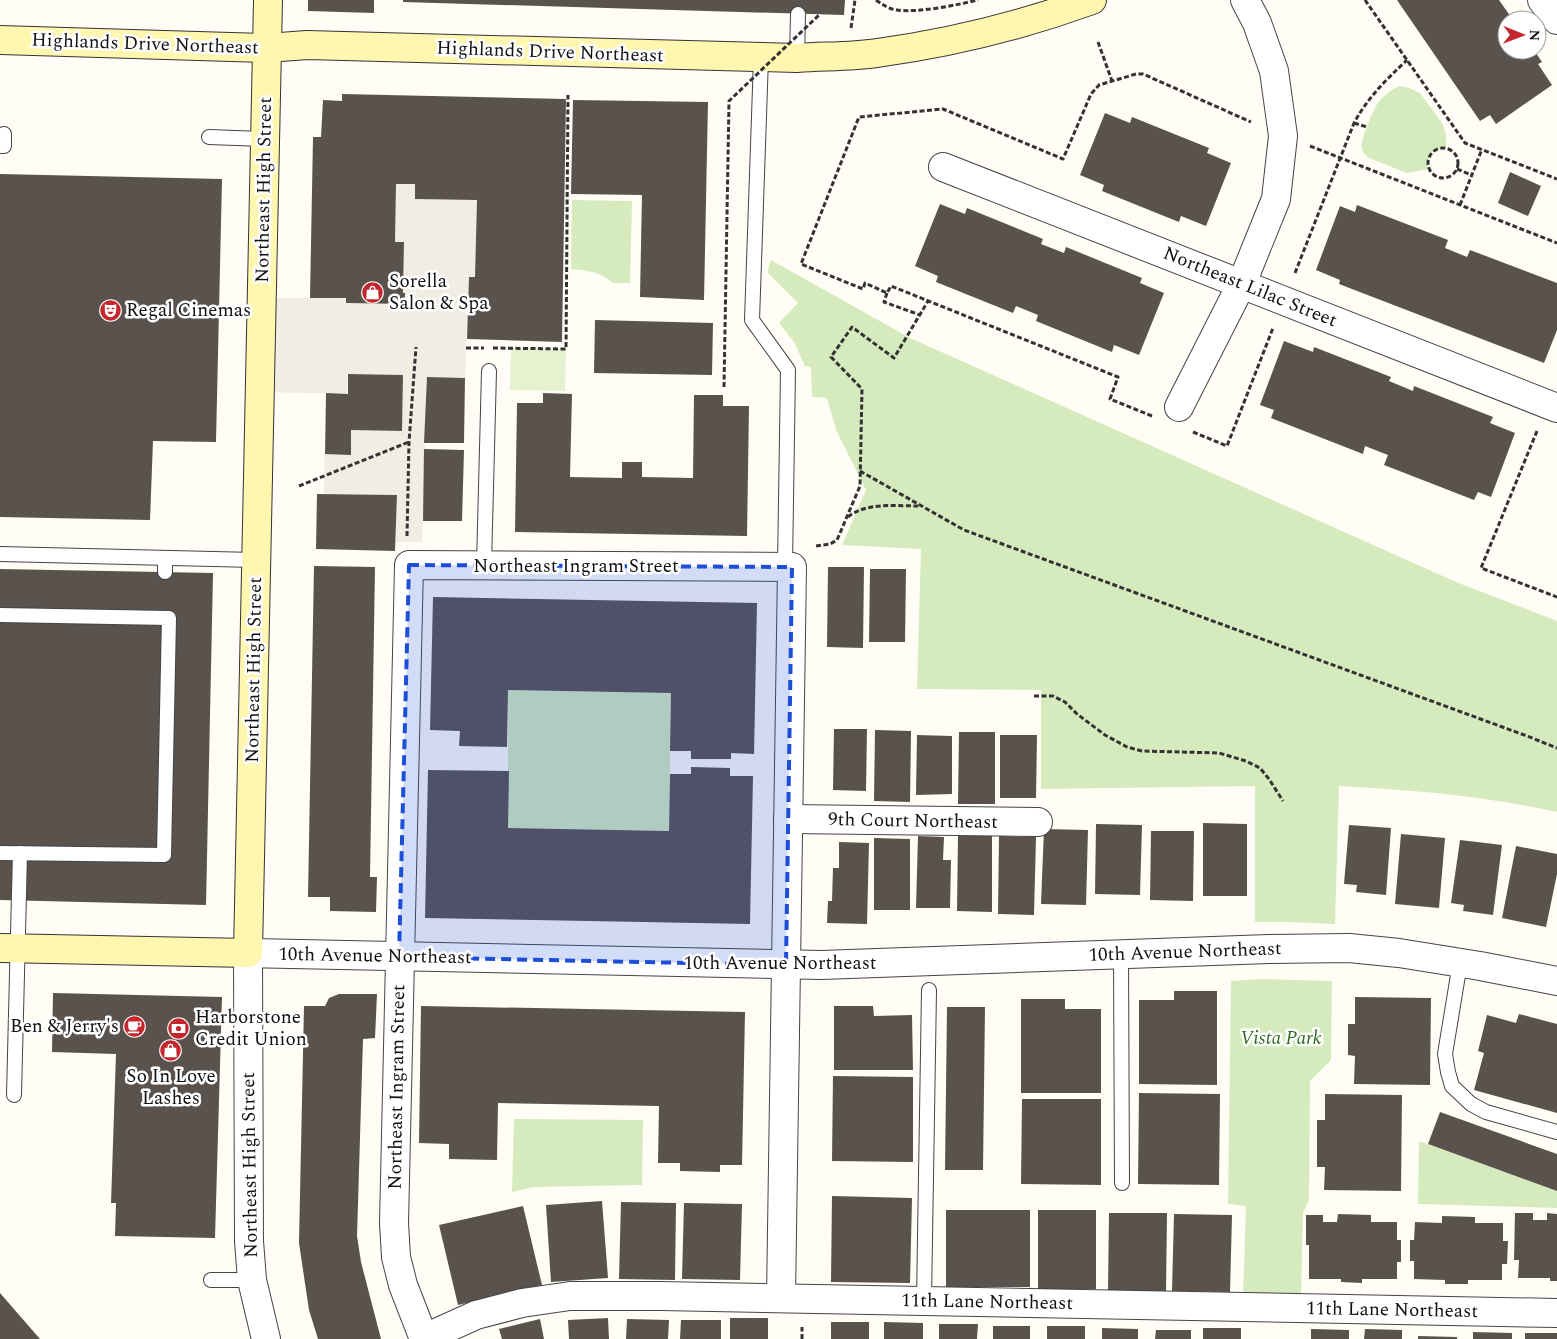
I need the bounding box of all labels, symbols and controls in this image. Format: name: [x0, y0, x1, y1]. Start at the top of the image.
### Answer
north arrow: [1497, 10, 1547, 60]
street label: Highlands Drive Northeast: [31, 26, 259, 62]
text: N: [1524, 29, 1545, 41]
street label: Highlands Drive Northeast: [436, 34, 664, 70]
street label: Northeast High Street: [248, 96, 280, 283]
street label: Northeast Lilac Street: [1159, 239, 1342, 335]
place label: Sorella Salon & Spa: [389, 267, 489, 318]
shop icon: Sorella Salon & Spa: [361, 280, 385, 304]
place label: Regal Cinemas: [126, 296, 251, 325]
theatre icon: Regal Cinemas: [98, 298, 122, 322]
street label: Northeast Ingram Street: [473, 552, 679, 581]
street label: Northeast High Street: [238, 576, 270, 763]
street label: 9th Court Northeast: [828, 805, 998, 837]
street label: 10th Avenue Northeast: [1088, 934, 1282, 970]
street label: 10th Avenue Northeast: [278, 940, 472, 972]
street label: 10th Avenue Northeast: [683, 949, 877, 978]
street label: Northeast Ingram Street: [381, 984, 413, 1190]
place label: Harborstone Credit Union: [195, 1003, 307, 1054]
place label: Ben & Jerry's: [10, 1012, 119, 1041]
cafe icon: Ben & Jerry's: [123, 1014, 147, 1038]
bank icon: Harborstone Credit Union: [167, 1016, 191, 1040]
park label: Vista Park: [1240, 1024, 1322, 1053]
shop icon: So In Love Lashes: [159, 1038, 183, 1062]
place label: So In Love Lashes: [126, 1062, 216, 1113]
street label: Northeast High Street: [234, 1071, 266, 1258]
street label: 11th Lane Northeast: [901, 1286, 1073, 1318]
street label: 11th Lane Northeast: [1306, 1294, 1478, 1326]

